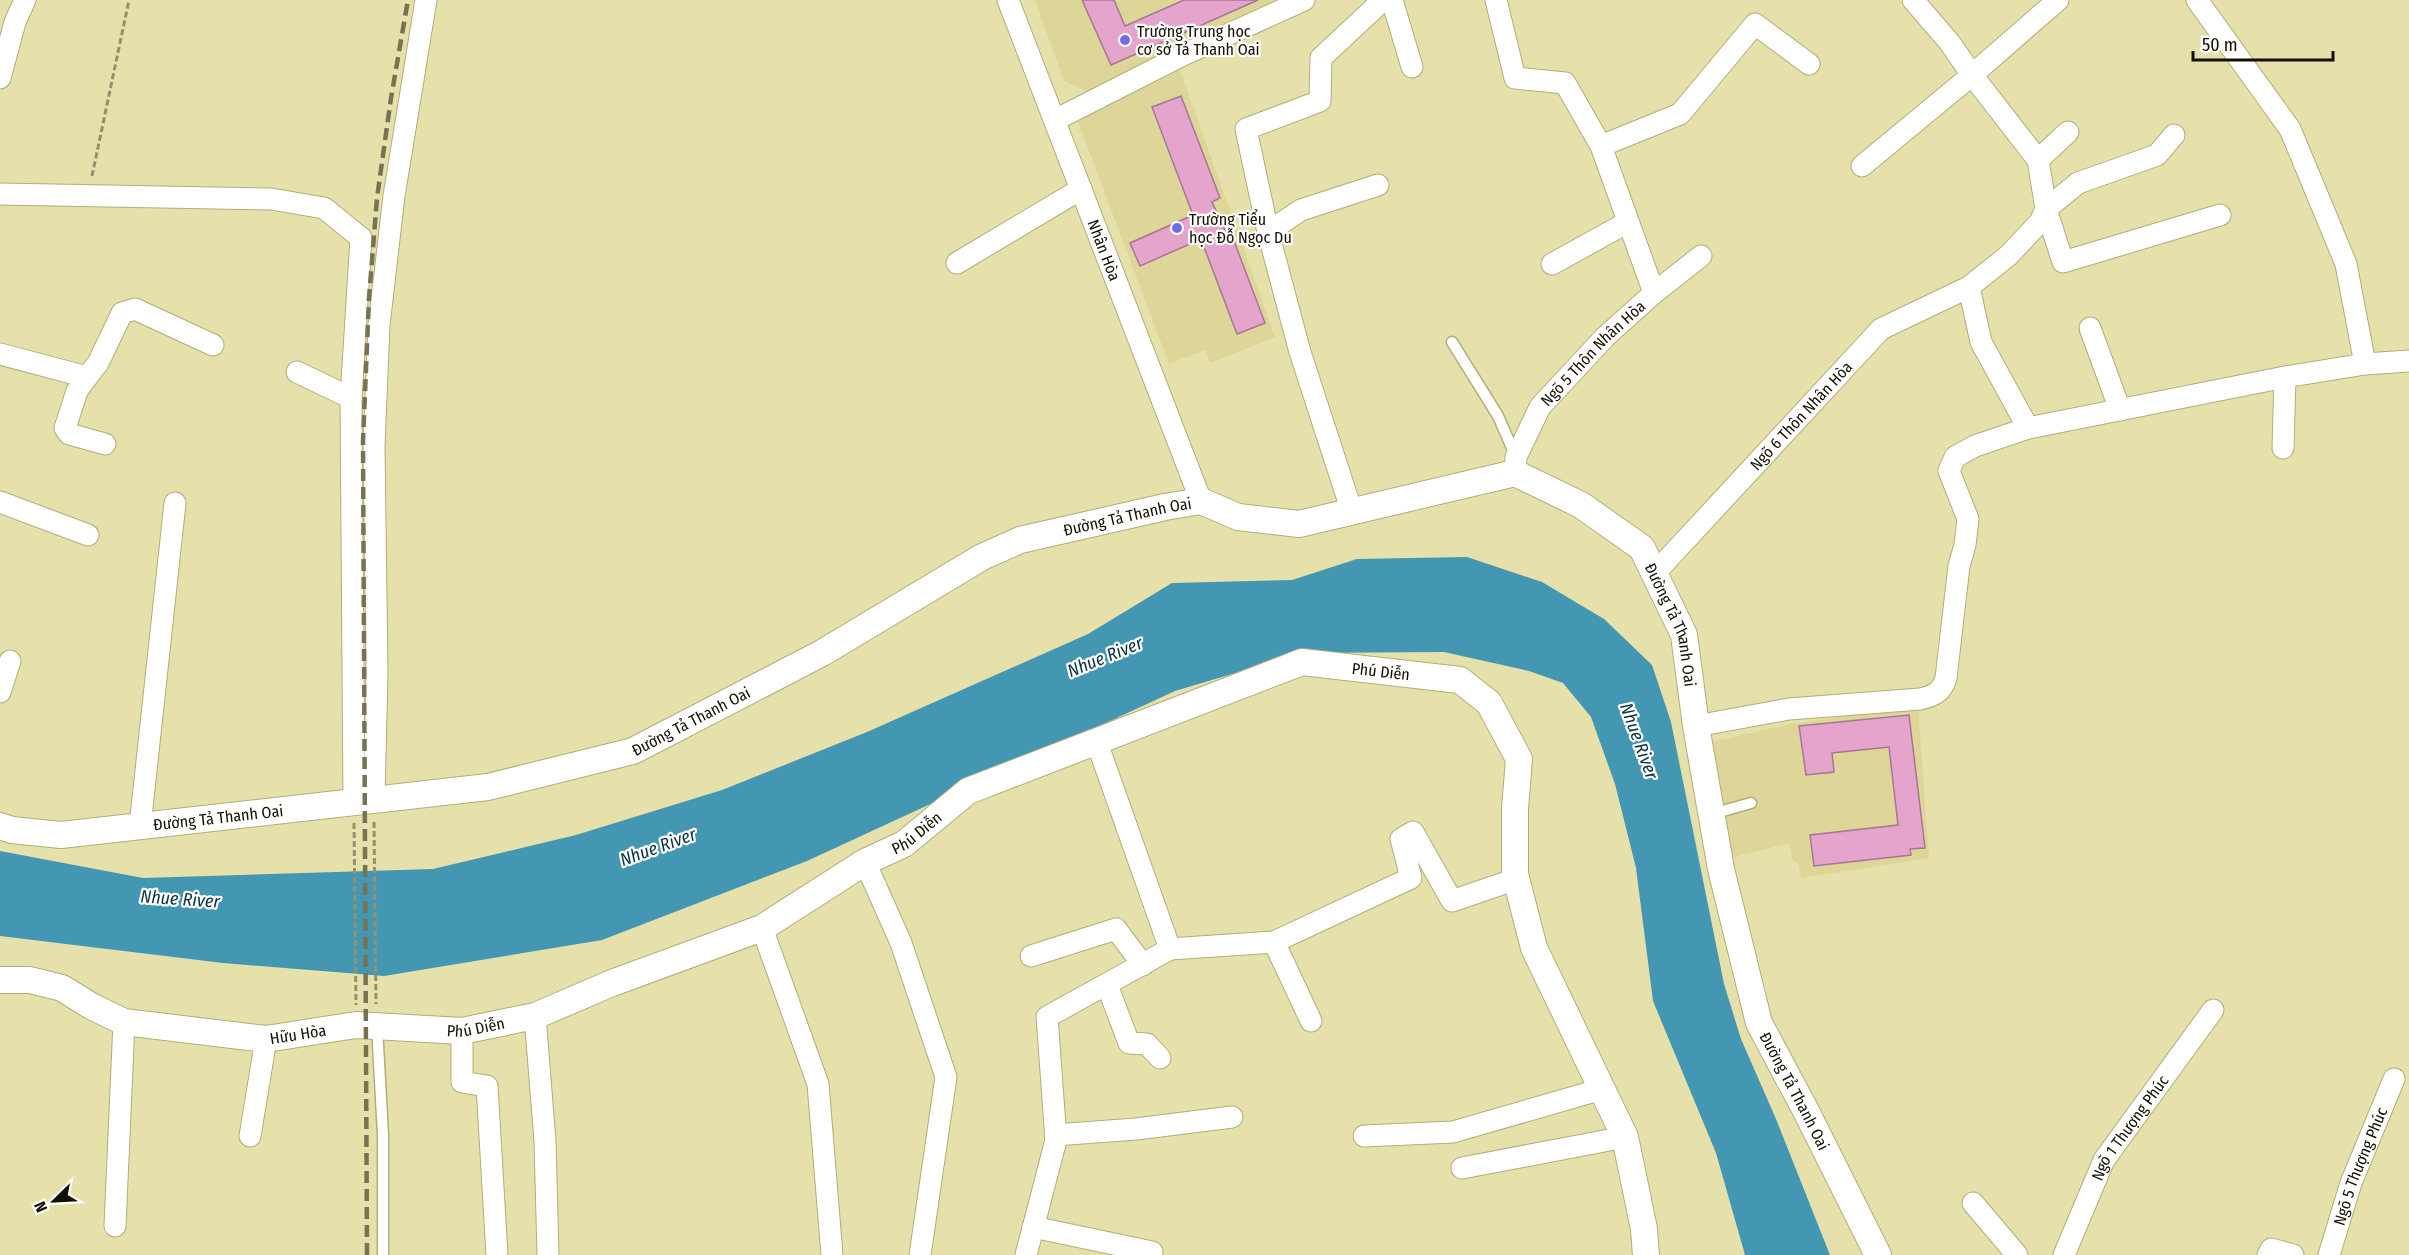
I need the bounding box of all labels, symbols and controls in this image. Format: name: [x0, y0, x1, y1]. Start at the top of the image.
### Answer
place label: Trường Trung học cơ sở Tả Thanh Oai: [1137, 22, 1260, 59]
scale bar: [2193, 24, 2332, 62]
marker: Trường Trung học cơ sở Tả Thanh Oai: [1118, 33, 1132, 47]
text: 50 m: [2202, 34, 2238, 56]
place label: Trường Tiểu học Đỗ Ngọc Du: [1189, 209, 1292, 247]
street label: Nhân Hòa: [1084, 217, 1125, 284]
marker: Trường Tiểu học Đỗ Ngọc Du: [1170, 221, 1184, 235]
street label: Ngõ 5 Thôn Nhân Hòa: [1537, 296, 1649, 410]
street label: Ngõ 6 Thôn Nhân Hòa: [1746, 357, 1856, 474]
street label: Đường Tả Thanh Oai: [1061, 493, 1193, 539]
street label: Đường Tả Thanh Oai: [1641, 560, 1700, 688]
water label: Nhue River: [1064, 632, 1147, 682]
street label: Phú Diễn: [1351, 658, 1411, 684]
street label: Đường Tả Thanh Oai: [628, 683, 753, 760]
water label: Nhue River: [1615, 700, 1663, 783]
street label: Đường Tả Thanh Oai: [152, 801, 284, 834]
street label: Phú Diễn: [889, 807, 945, 858]
water label: Nhue River: [617, 823, 700, 871]
water label: Nhue River: [140, 885, 221, 913]
street label: Phú Diễn: [446, 1013, 506, 1041]
street label: Hữu Hòa: [268, 1020, 327, 1048]
street label: Đường Tả Thanh Oai: [1756, 1029, 1834, 1153]
street label: Ngõ 1 Thượng Phúc: [2087, 1071, 2172, 1183]
street label: Ngõ 5 Thượng Phúc: [2329, 1104, 2391, 1228]
north arrow: [24, 1171, 84, 1231]
text: N: [30, 1199, 51, 1215]

